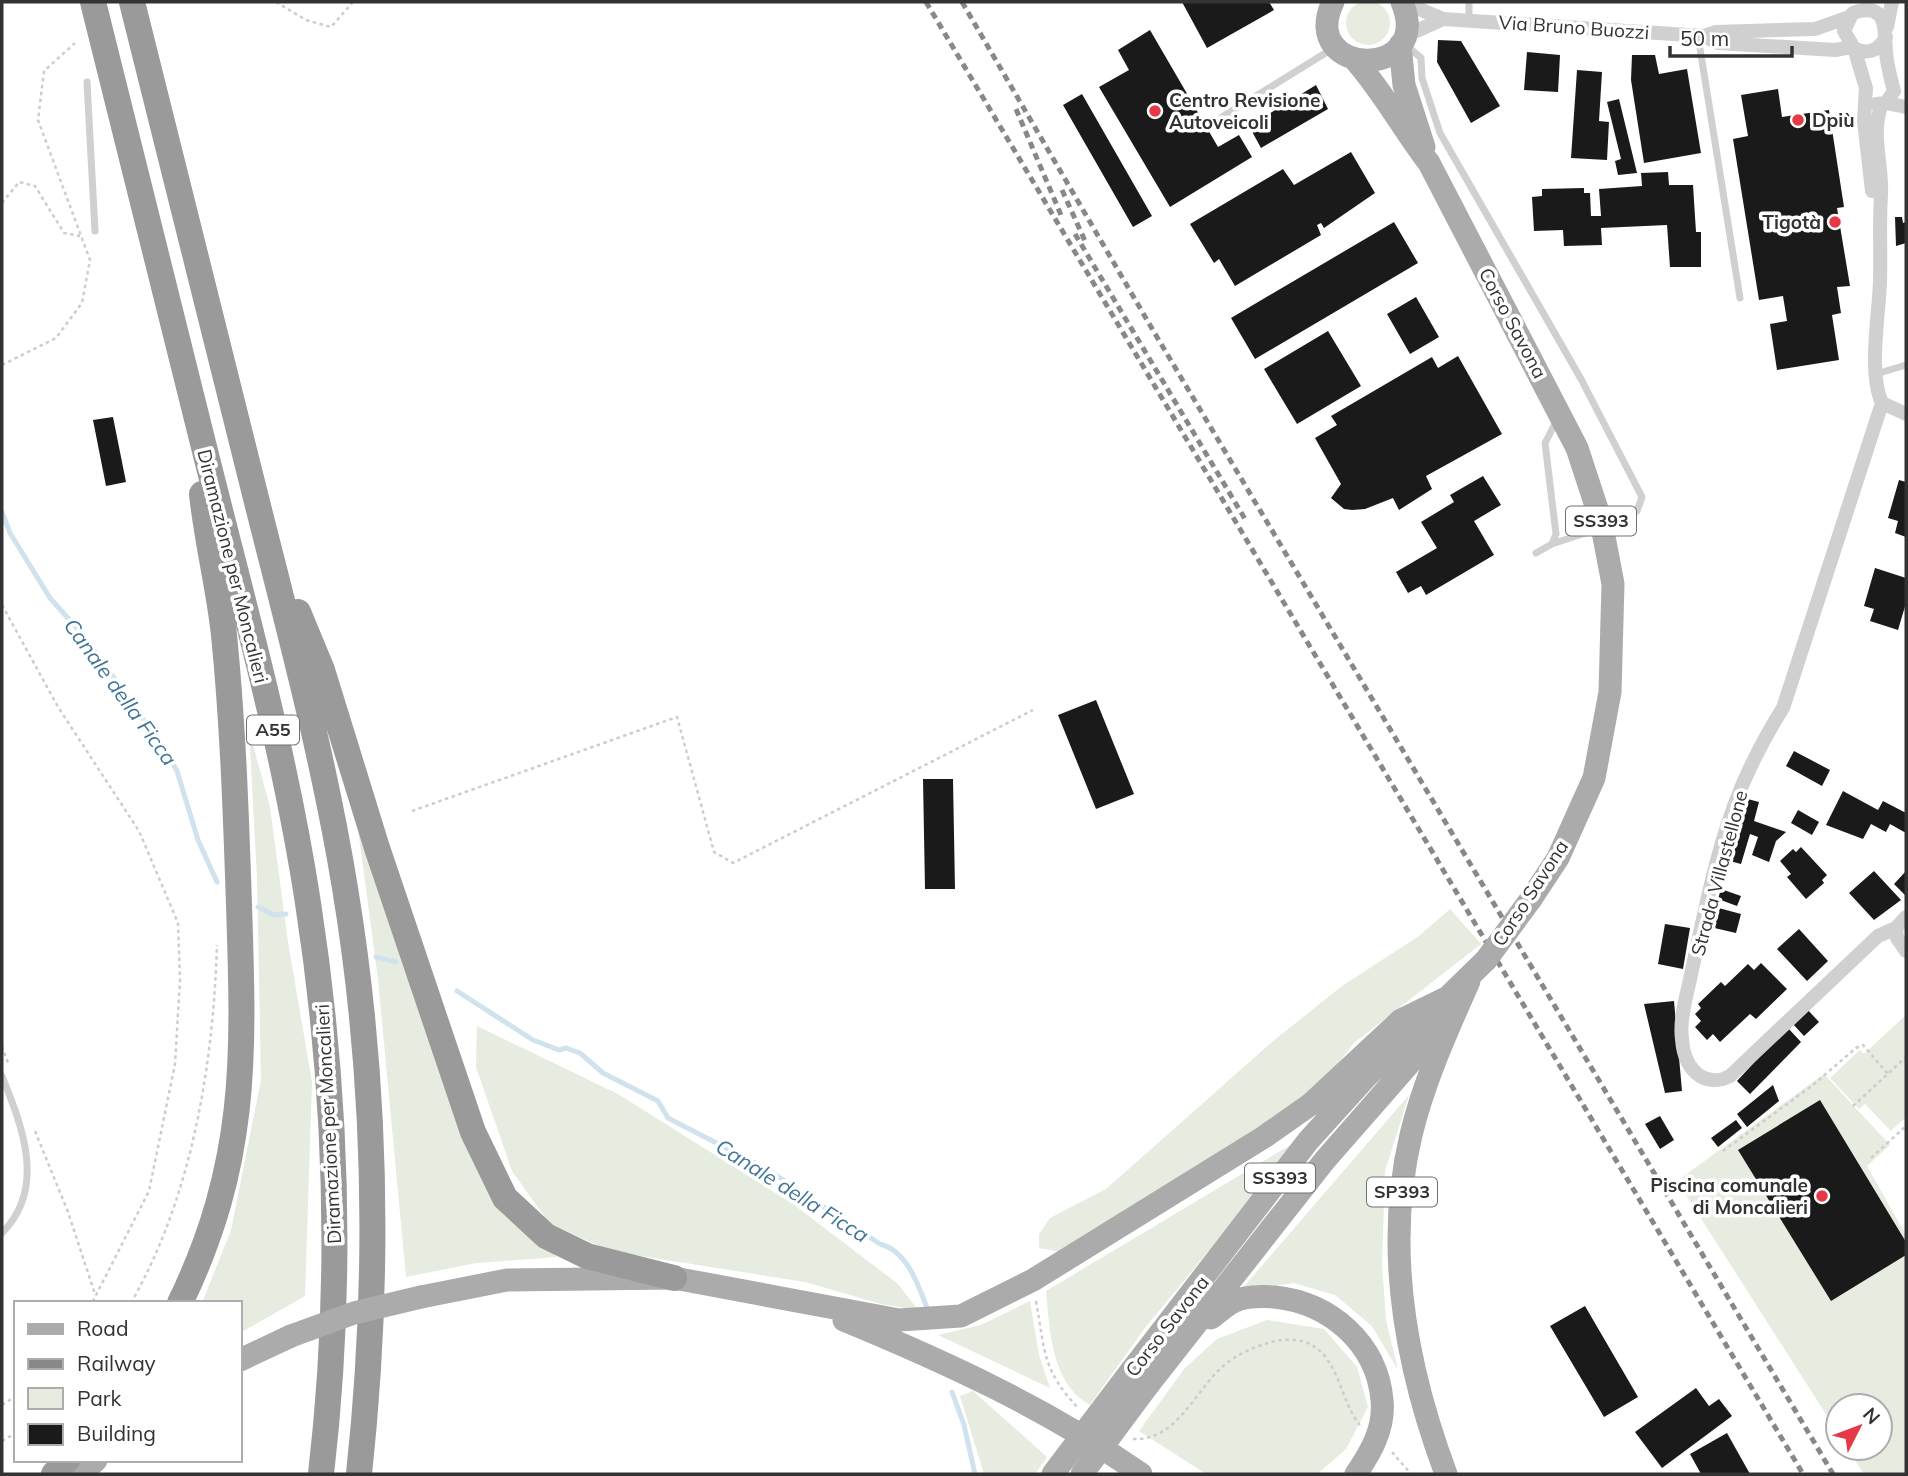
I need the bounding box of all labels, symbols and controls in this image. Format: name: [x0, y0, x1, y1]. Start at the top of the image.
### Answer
street label: Via Bruno Buozzi: [1498, 10, 1650, 44]
scale bar: [1670, 14, 1792, 58]
text: 50 m: [1680, 25, 1729, 51]
place label: Centro Revisione Autoveicoli: [1169, 88, 1320, 134]
marker: Centro Revisione Autoveicoli: [1147, 103, 1163, 119]
place label: Dpiù: [1812, 108, 1855, 132]
marker: Dpiù: [1790, 112, 1806, 128]
place label: Tigotà: [1762, 210, 1821, 234]
marker: Tigotà: [1827, 214, 1843, 230]
street label: Corso Savona: [1474, 264, 1552, 382]
street label: Diramazione per Moncalieri: [192, 447, 274, 685]
road number: SS393: [1566, 506, 1636, 536]
water label: Canale della Ficca: [59, 613, 183, 770]
road number: A55: [247, 716, 299, 744]
street label: Strada Villastellone: [1685, 788, 1753, 958]
street label: Corso Savona: [1487, 835, 1573, 951]
street label: Diramazione per Moncalieri: [310, 1003, 346, 1245]
water label: Canale della Ficca: [711, 1133, 874, 1248]
road number: SS393: [1245, 1163, 1315, 1192]
place label: Piscina comunale di Moncalieri: [1650, 1173, 1808, 1219]
road number: SP393: [1367, 1177, 1437, 1206]
marker: Piscina comunale di Moncalieri: [1814, 1188, 1830, 1204]
street label: Corso Savona: [1120, 1271, 1214, 1381]
legend: [14, 1301, 242, 1462]
text: Road: [77, 1315, 128, 1341]
text: Railway: [77, 1350, 156, 1376]
text: Park: [77, 1385, 121, 1411]
north arrow: [1824, 1392, 1894, 1462]
text: N: [1858, 1402, 1885, 1429]
text: Building: [77, 1420, 156, 1446]

